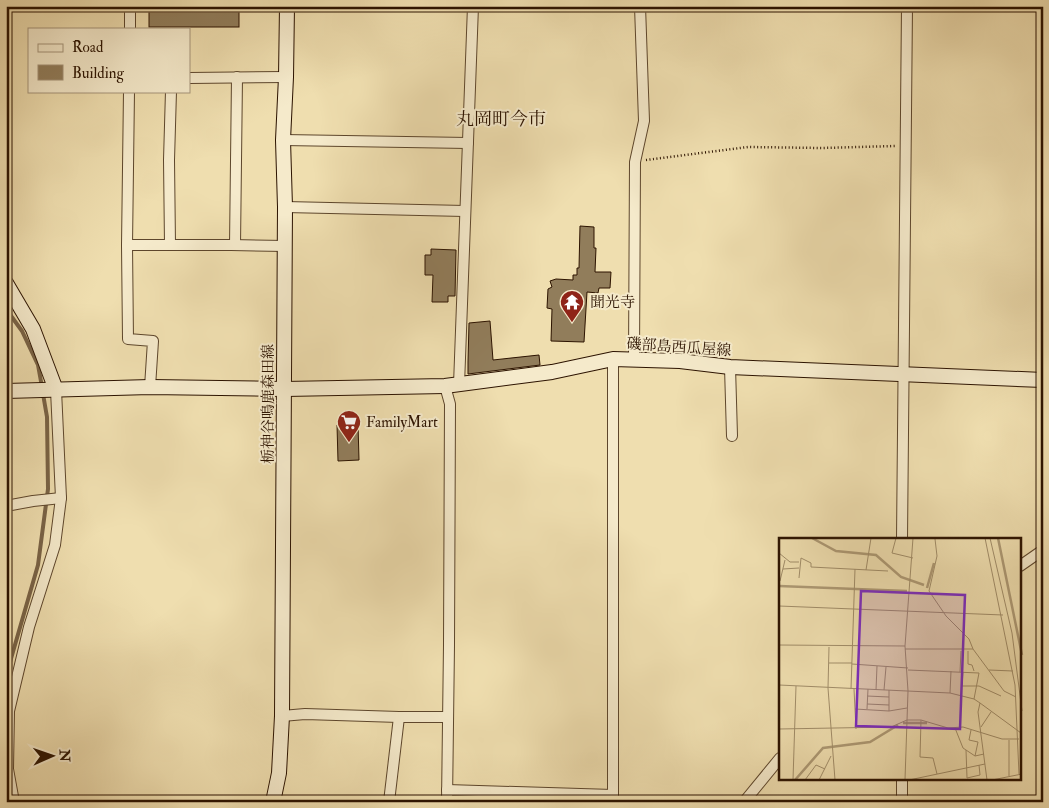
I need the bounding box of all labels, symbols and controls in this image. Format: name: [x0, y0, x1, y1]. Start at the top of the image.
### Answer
legend: [28, 28, 190, 92]
text: Road: [72, 38, 104, 57]
text: Building: [72, 64, 124, 83]
district label: 丸岡町今市: [456, 108, 546, 131]
temple icon: 聞光寺: [559, 289, 585, 323]
place label: 聞光寺: [590, 293, 635, 312]
street label: 磯部島西瓜屋線: [626, 334, 732, 361]
street label: 栃神谷鳴鹿森田線: [259, 344, 278, 464]
supermarket icon: FamilyMart: [336, 409, 362, 443]
place label: FamilyMart: [366, 413, 438, 432]
inset map: [779, 538, 1022, 780]
north arrow: [28, 730, 78, 780]
text: N: [56, 748, 73, 763]

